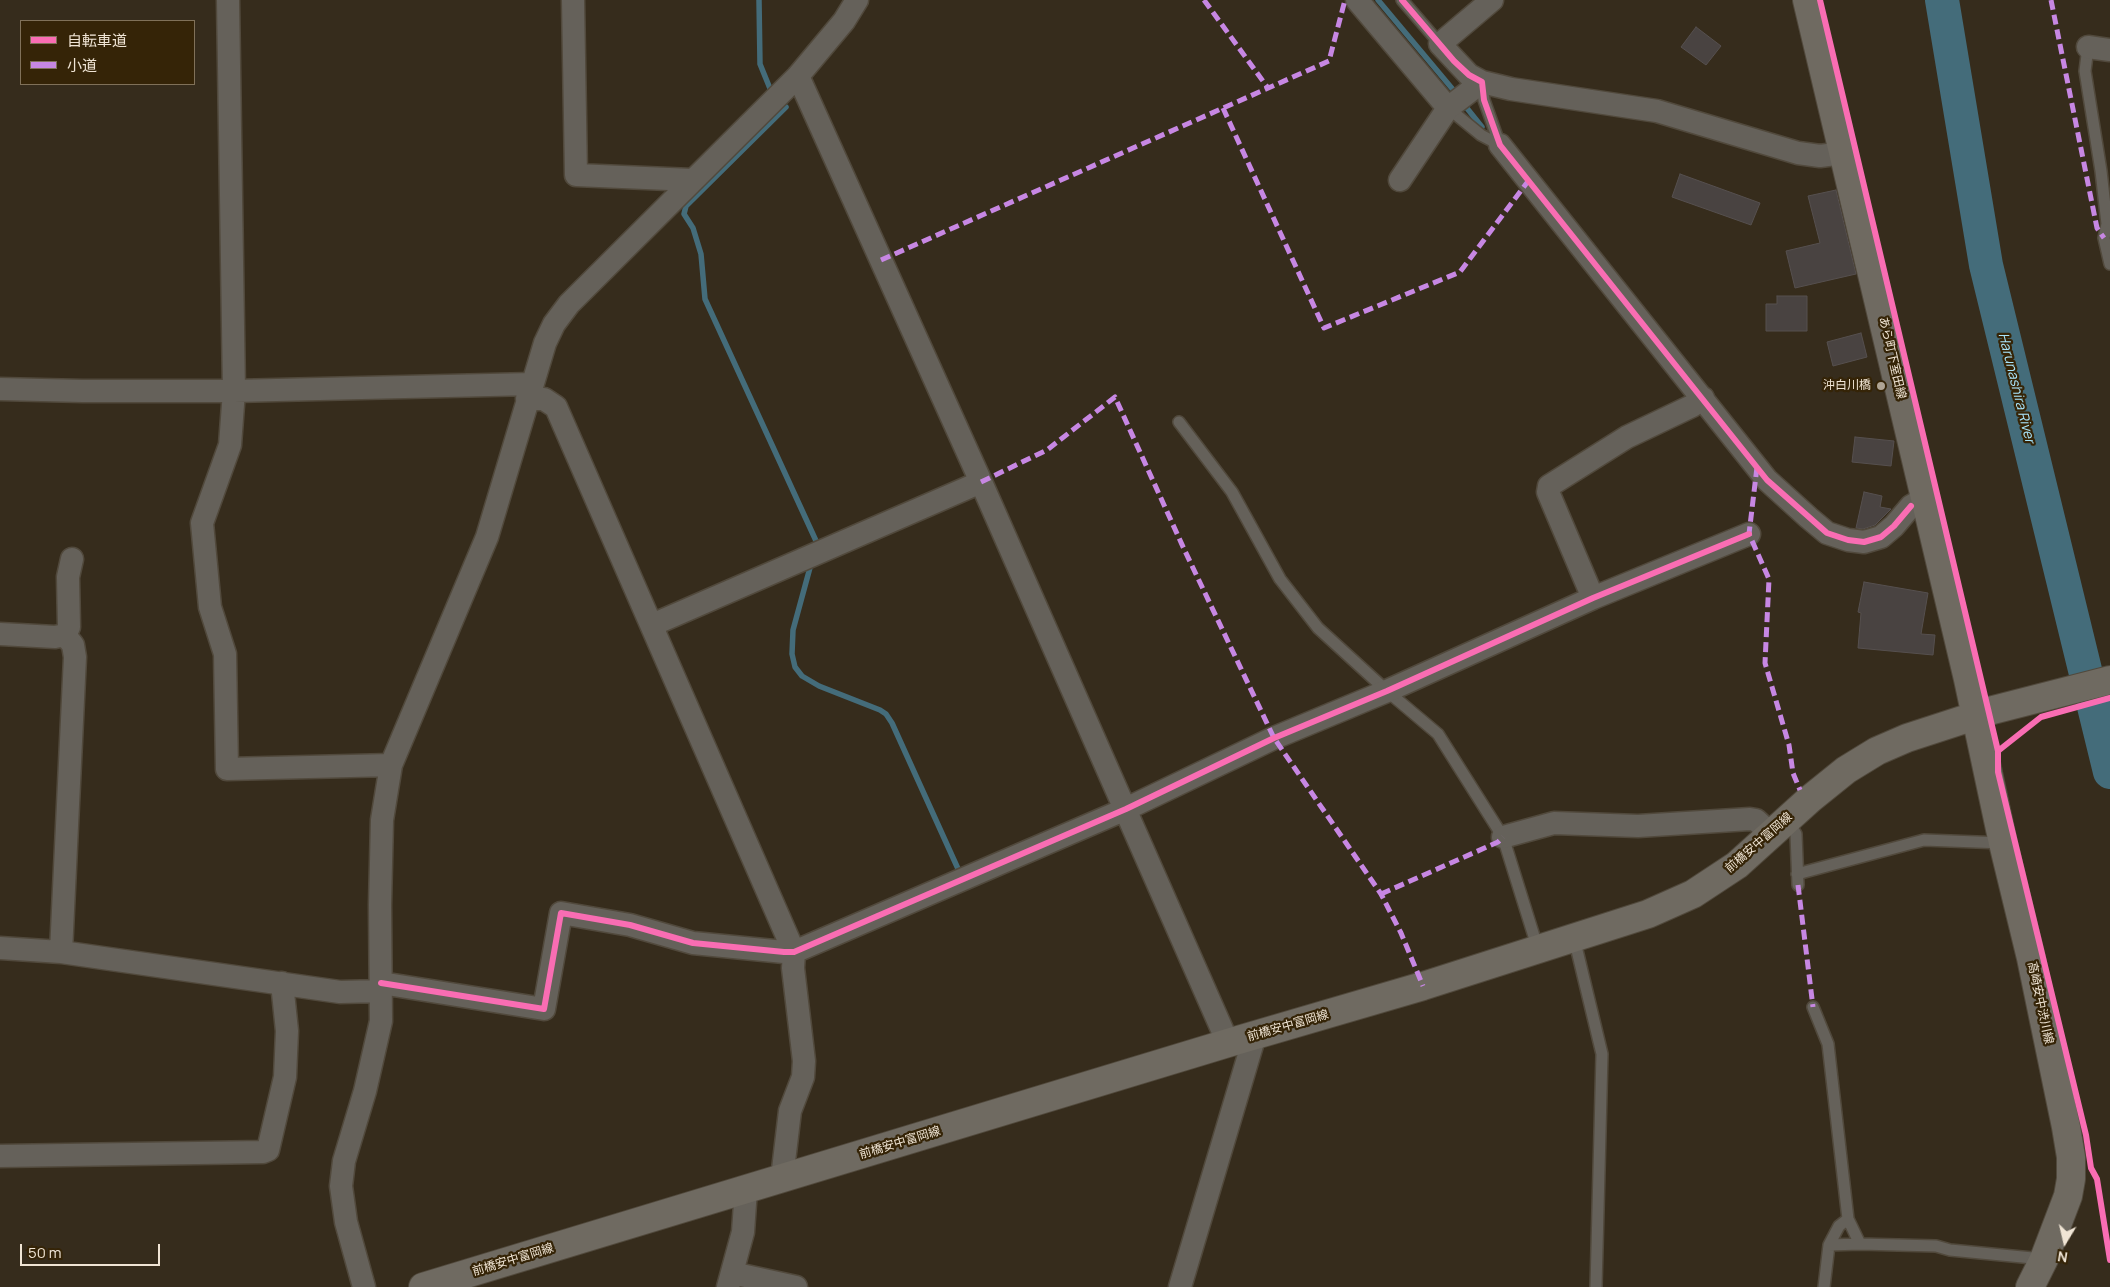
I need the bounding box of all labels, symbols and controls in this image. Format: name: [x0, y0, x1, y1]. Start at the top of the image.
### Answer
legend: [20, 20, 195, 85]
text: 自転車道: [67, 30, 127, 51]
text: 小道: [67, 55, 97, 76]
street label: あら町下室田線: [1876, 315, 1908, 401]
water label: Harunashira River: [1994, 331, 2038, 445]
place label: 沖白川橋: [1823, 379, 1871, 393]
marker: 沖白川橋: [1875, 380, 1887, 392]
street label: 前橋安中富岡線: [1723, 810, 1795, 876]
street label: 高崎安中渋川線: [2024, 960, 2056, 1046]
street label: 前橋安中富岡線: [1246, 1008, 1330, 1044]
street label: 前橋安中富岡線: [858, 1124, 942, 1162]
north arrow: [2040, 1217, 2090, 1267]
scale bar: [22, 1234, 162, 1266]
street label: 前橋安中富岡線: [471, 1241, 555, 1279]
text: 50 m: [28, 1242, 62, 1263]
text: N: [2056, 1247, 2069, 1267]

